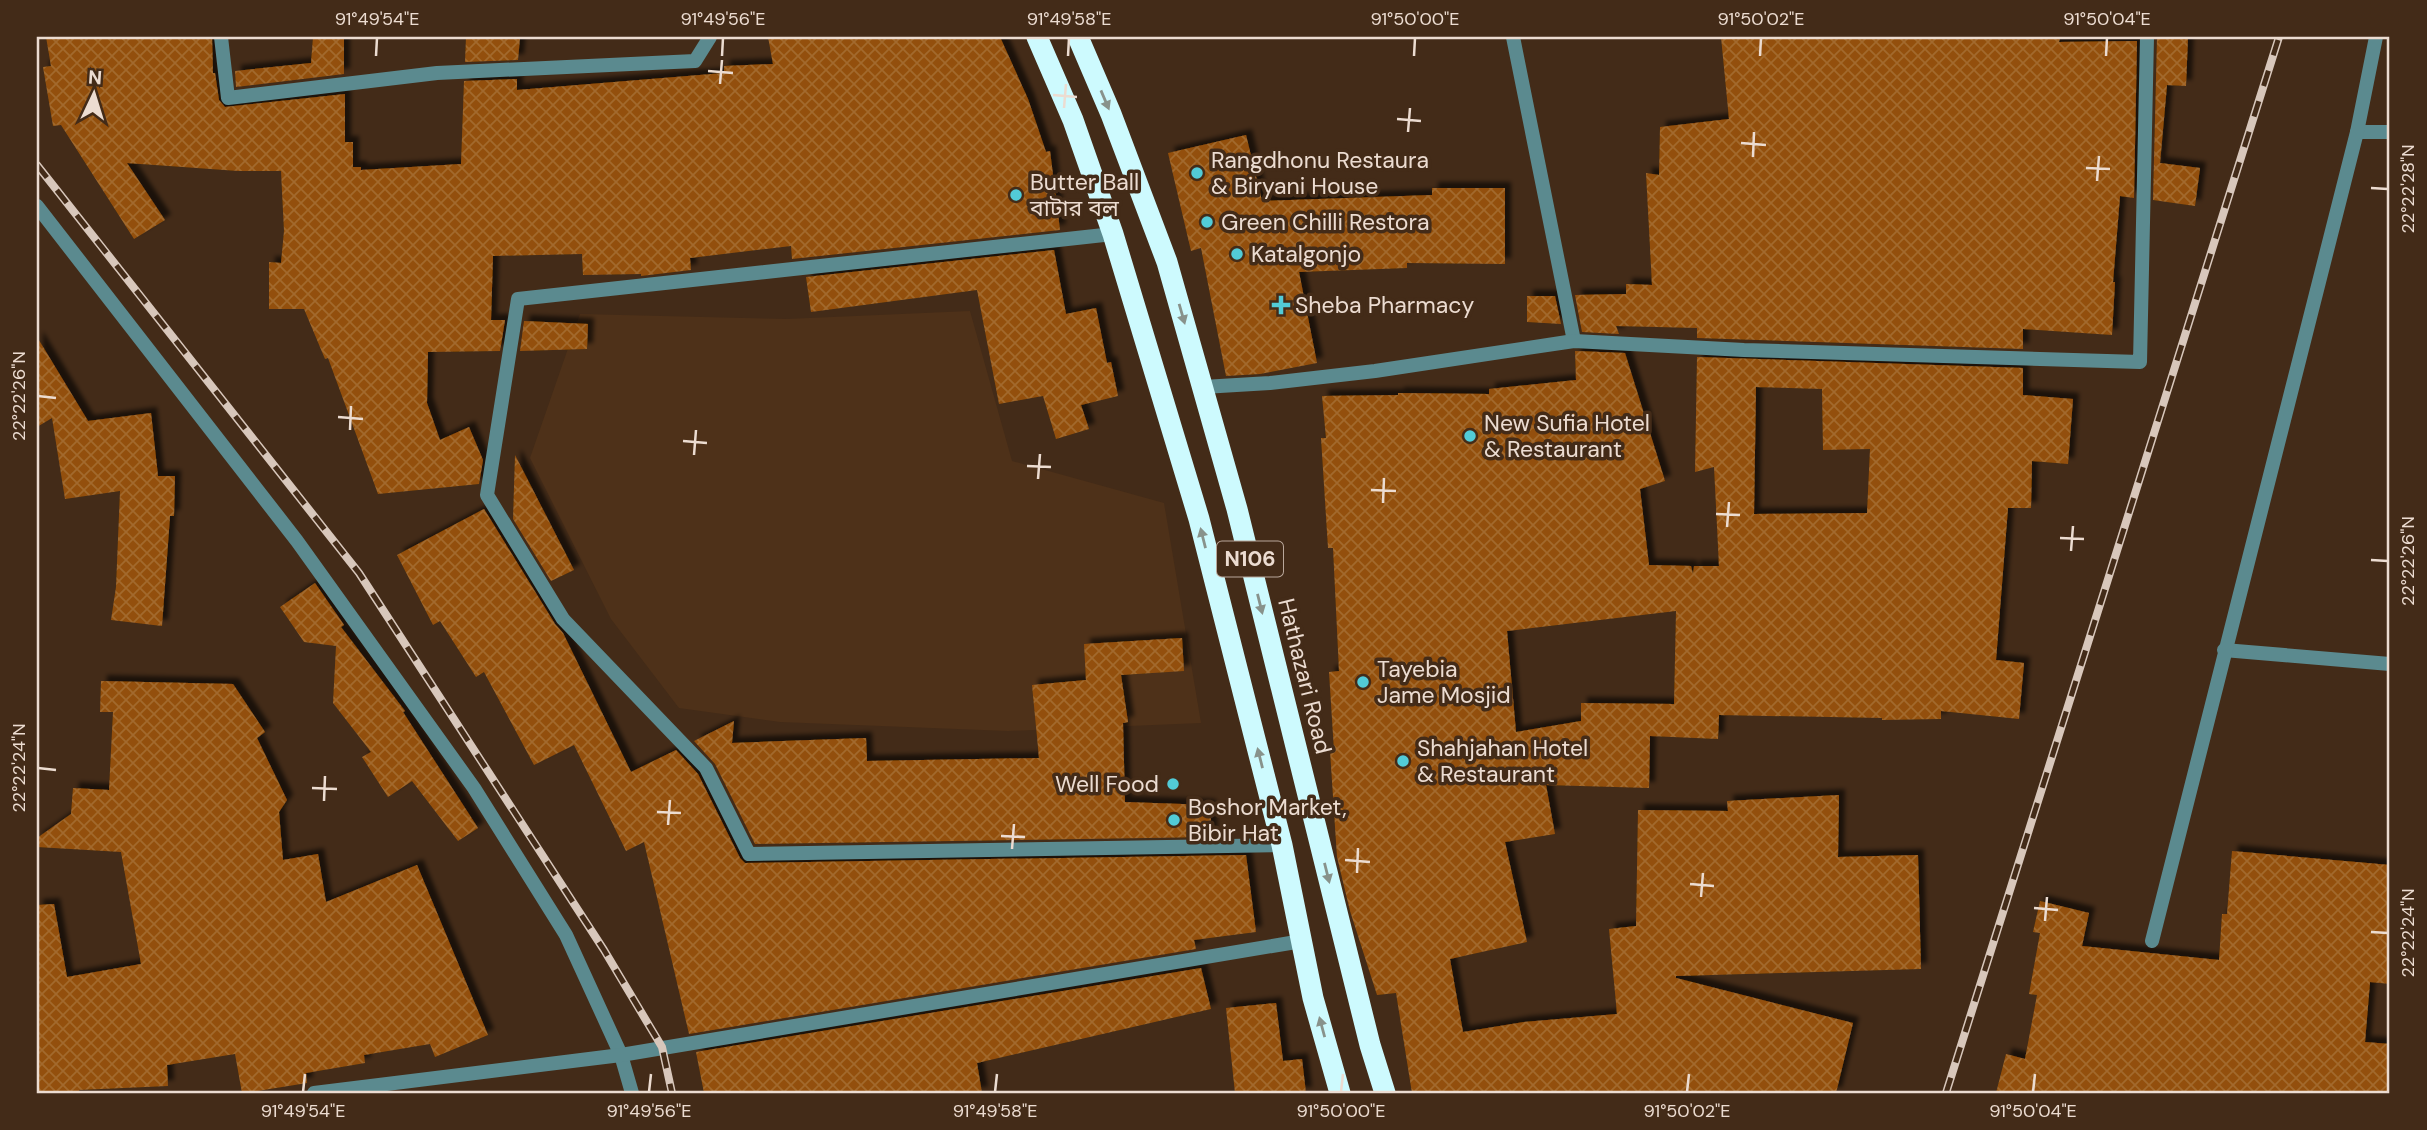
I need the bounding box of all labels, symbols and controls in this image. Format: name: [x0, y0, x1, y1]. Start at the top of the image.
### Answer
text: 91°49'54"E: [335, 7, 419, 31]
text: 91°49'56"E: [680, 7, 766, 31]
text: 91°49'58"E: [1027, 7, 1111, 31]
text: 91°50'00"E: [1371, 7, 1459, 31]
text: 91°50'02"E: [1718, 7, 1804, 31]
text: 91°50'04"E: [2063, 7, 2151, 31]
north arrow: [60, 60, 130, 130]
text: N: [87, 65, 103, 90]
one-way arrow: [1099, 89, 1110, 110]
text: 22°22'28"N: [2396, 144, 2420, 234]
place label: Rangdhonu Restaura & Biryani House: [1211, 145, 1429, 201]
marker: Rangdhonu Restaura & Biryani House: [1189, 165, 1205, 181]
place label: Butter Ball বাটার বল: [1029, 167, 1139, 223]
marker: Butter Ball বাটার বল: [1008, 187, 1024, 203]
place label: Green Chilli Restora: [1221, 207, 1430, 237]
marker: Green Chilli Restora: [1199, 214, 1215, 230]
place label: Katalgonjo: [1251, 239, 1361, 269]
marker: Katalgonjo: [1229, 246, 1245, 262]
place label: Sheba Pharmacy: [1295, 290, 1474, 320]
marker: Sheba Pharmacy: [1273, 297, 1289, 313]
one-way arrow: [1177, 303, 1187, 324]
text: 22°22'26"N: [7, 351, 31, 441]
place label: New Sufia Hotel & Restaurant: [1484, 408, 1650, 464]
marker: New Sufia Hotel & Restaurant: [1462, 428, 1478, 444]
text: 22°22'26"N: [2396, 516, 2420, 606]
one-way arrow: [1197, 526, 1208, 548]
road number: N106: [1217, 542, 1283, 576]
one-way arrow: [1255, 593, 1266, 615]
street label: Hathazari Road: [1271, 595, 1339, 757]
place label: Tayebia Jame Mosjid: [1377, 654, 1511, 710]
marker: Tayebia Jame Mosjid: [1355, 674, 1371, 690]
text: 22°22'24"N: [7, 723, 31, 813]
place label: Shahjahan Hotel & Restaurant: [1417, 733, 1588, 789]
one-way arrow: [1254, 747, 1265, 769]
marker: Shahjahan Hotel & Restaurant: [1395, 753, 1411, 769]
place label: Well Food: [1055, 769, 1159, 799]
marker: Well Food: [1165, 776, 1181, 792]
place label: Boshor Market, Bibir Hat: [1188, 792, 1347, 848]
marker: Boshor Market, Bibir Hat: [1166, 812, 1182, 828]
one-way arrow: [1322, 862, 1333, 884]
text: 22°22'24"N: [2396, 888, 2420, 978]
one-way arrow: [1316, 1017, 1326, 1038]
text: 91°49'54"E: [261, 1099, 345, 1123]
text: 91°49'56"E: [606, 1099, 692, 1123]
text: 91°49'58"E: [953, 1099, 1037, 1123]
text: 91°50'00"E: [1297, 1099, 1385, 1123]
text: 91°50'02"E: [1644, 1099, 1730, 1123]
text: 91°50'04"E: [1989, 1099, 2077, 1123]

